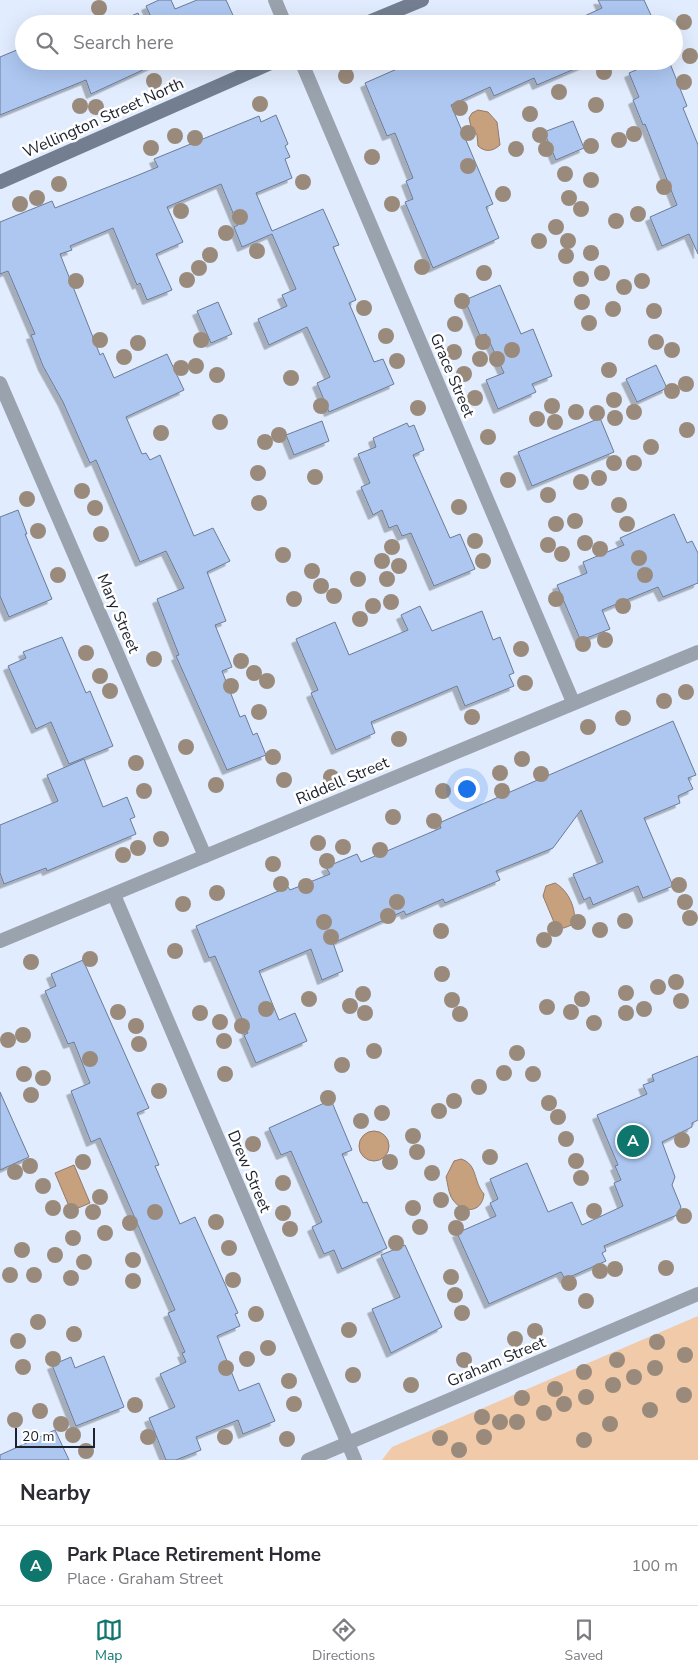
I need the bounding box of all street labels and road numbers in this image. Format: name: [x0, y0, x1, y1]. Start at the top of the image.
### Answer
street label: Wellington Street North: [20, 73, 187, 163]
street label: Grace Street: [425, 330, 480, 421]
street label: Mary Street: [91, 570, 145, 657]
street label: Riddell Street: [293, 751, 393, 810]
street label: Drew Street: [222, 1127, 276, 1216]
street label: Graham Street: [444, 1331, 549, 1393]

